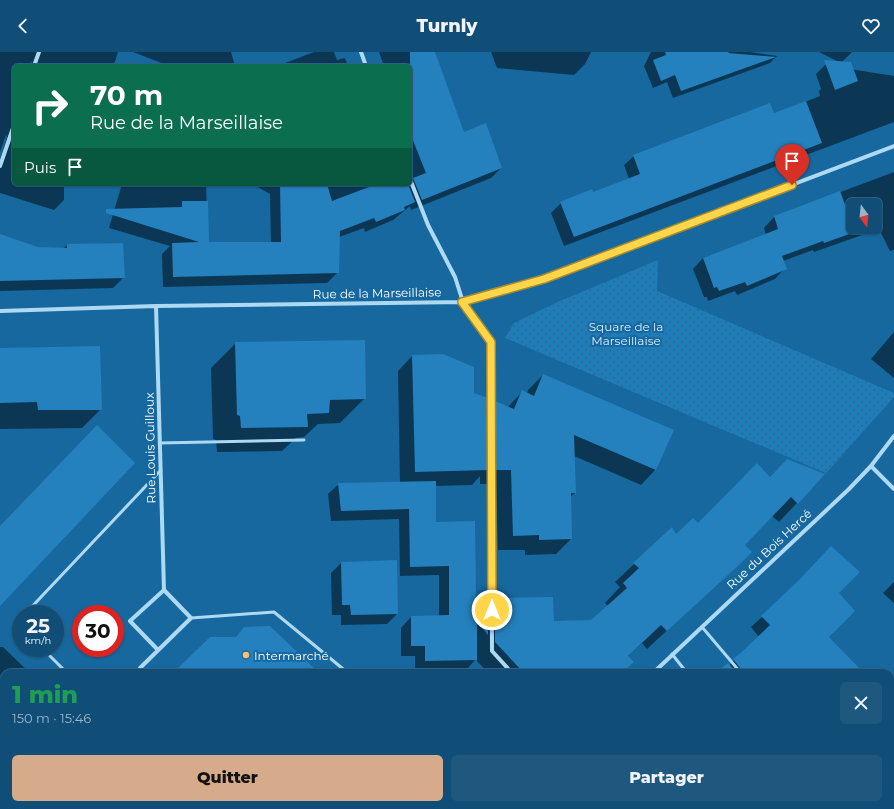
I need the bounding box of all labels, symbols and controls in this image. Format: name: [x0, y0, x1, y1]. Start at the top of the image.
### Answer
icon: back: [12, 15, 34, 37]
text: Turnly: [417, 15, 477, 37]
icon: heart: [860, 15, 882, 37]
text: 70 m: [90, 78, 163, 112]
icon: right: [24, 80, 76, 132]
text: Rue de la Marseillaise: [90, 112, 283, 134]
pin: [775, 144, 809, 185]
icon: arrive: [781, 150, 803, 172]
icon: arrive: [64, 156, 86, 178]
text: Puis: [24, 158, 56, 177]
north arrow: [846, 198, 882, 234]
map controls: [846, 198, 882, 234]
street label: Rue de la Marseillaise: [313, 284, 441, 302]
park label: Square de la Marseillaise: [589, 319, 663, 348]
street label: Rue Louis Guilloux: [142, 392, 158, 504]
street label: Rue du Bois Hercé: [723, 506, 815, 592]
position arrow: [471, 589, 513, 631]
speed limit sign: 30: [72, 605, 124, 657]
text: 25: [26, 614, 50, 638]
text: km/h: [25, 634, 51, 647]
place label: Intermarché: [254, 648, 329, 663]
marker: Intermarché: [241, 650, 251, 660]
text: 1 min: [12, 680, 78, 709]
button: close: [840, 682, 882, 724]
text: 150 m · 15:46: [12, 710, 91, 726]
button: Quitter: [12, 755, 443, 801]
button: Partager: [451, 755, 882, 801]

